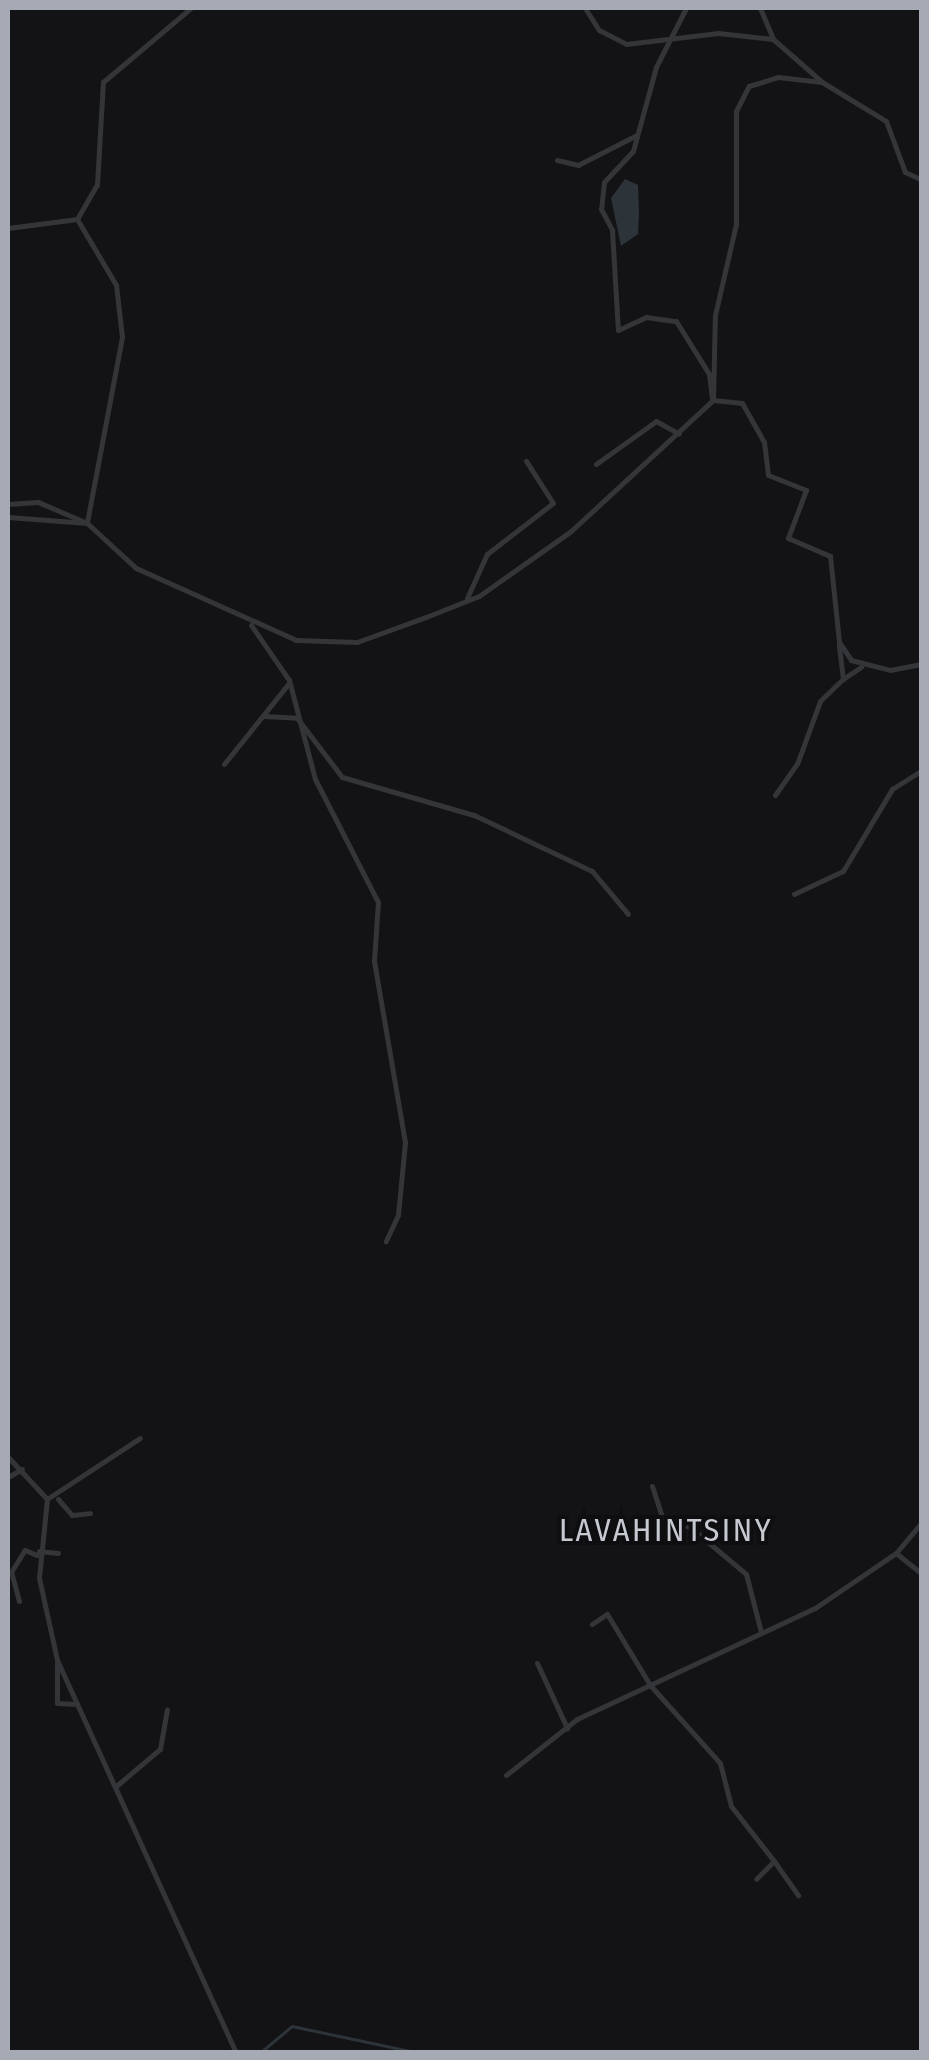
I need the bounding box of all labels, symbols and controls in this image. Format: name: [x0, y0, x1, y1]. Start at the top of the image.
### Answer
district label: LAVAHINTSINY: [559, 1511, 773, 1549]

